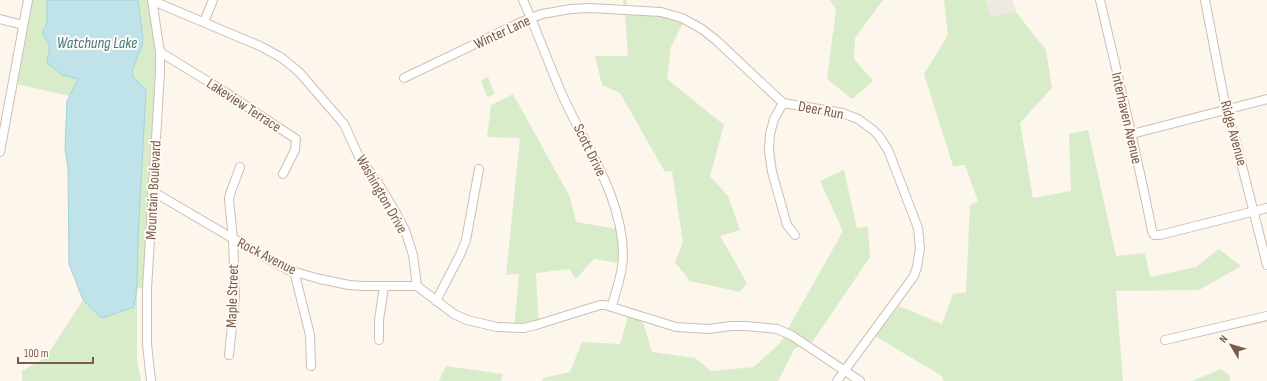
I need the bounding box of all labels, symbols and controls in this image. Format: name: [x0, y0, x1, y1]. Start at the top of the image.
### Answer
street label: Winter Lane: [471, 11, 533, 54]
water label: Watchung Lake: [57, 34, 137, 53]
street label: Interhaven Avenue: [1107, 70, 1146, 166]
street label: Lakeview Terrace: [203, 74, 285, 137]
street label: Deer Run: [797, 97, 845, 124]
street label: Ridge Avenue: [1216, 98, 1251, 168]
street label: Scott Drive: [569, 121, 610, 180]
street label: Mountain Boulevard: [141, 140, 166, 240]
street label: Washington Drive: [351, 151, 412, 237]
street label: Rock Avenue: [234, 234, 299, 279]
street label: Maple Street: [222, 263, 243, 328]
north arrow: [1211, 325, 1251, 365]
text: N: [1217, 333, 1231, 345]
scale bar: [18, 339, 93, 365]
text: 100 m: [24, 346, 49, 361]

